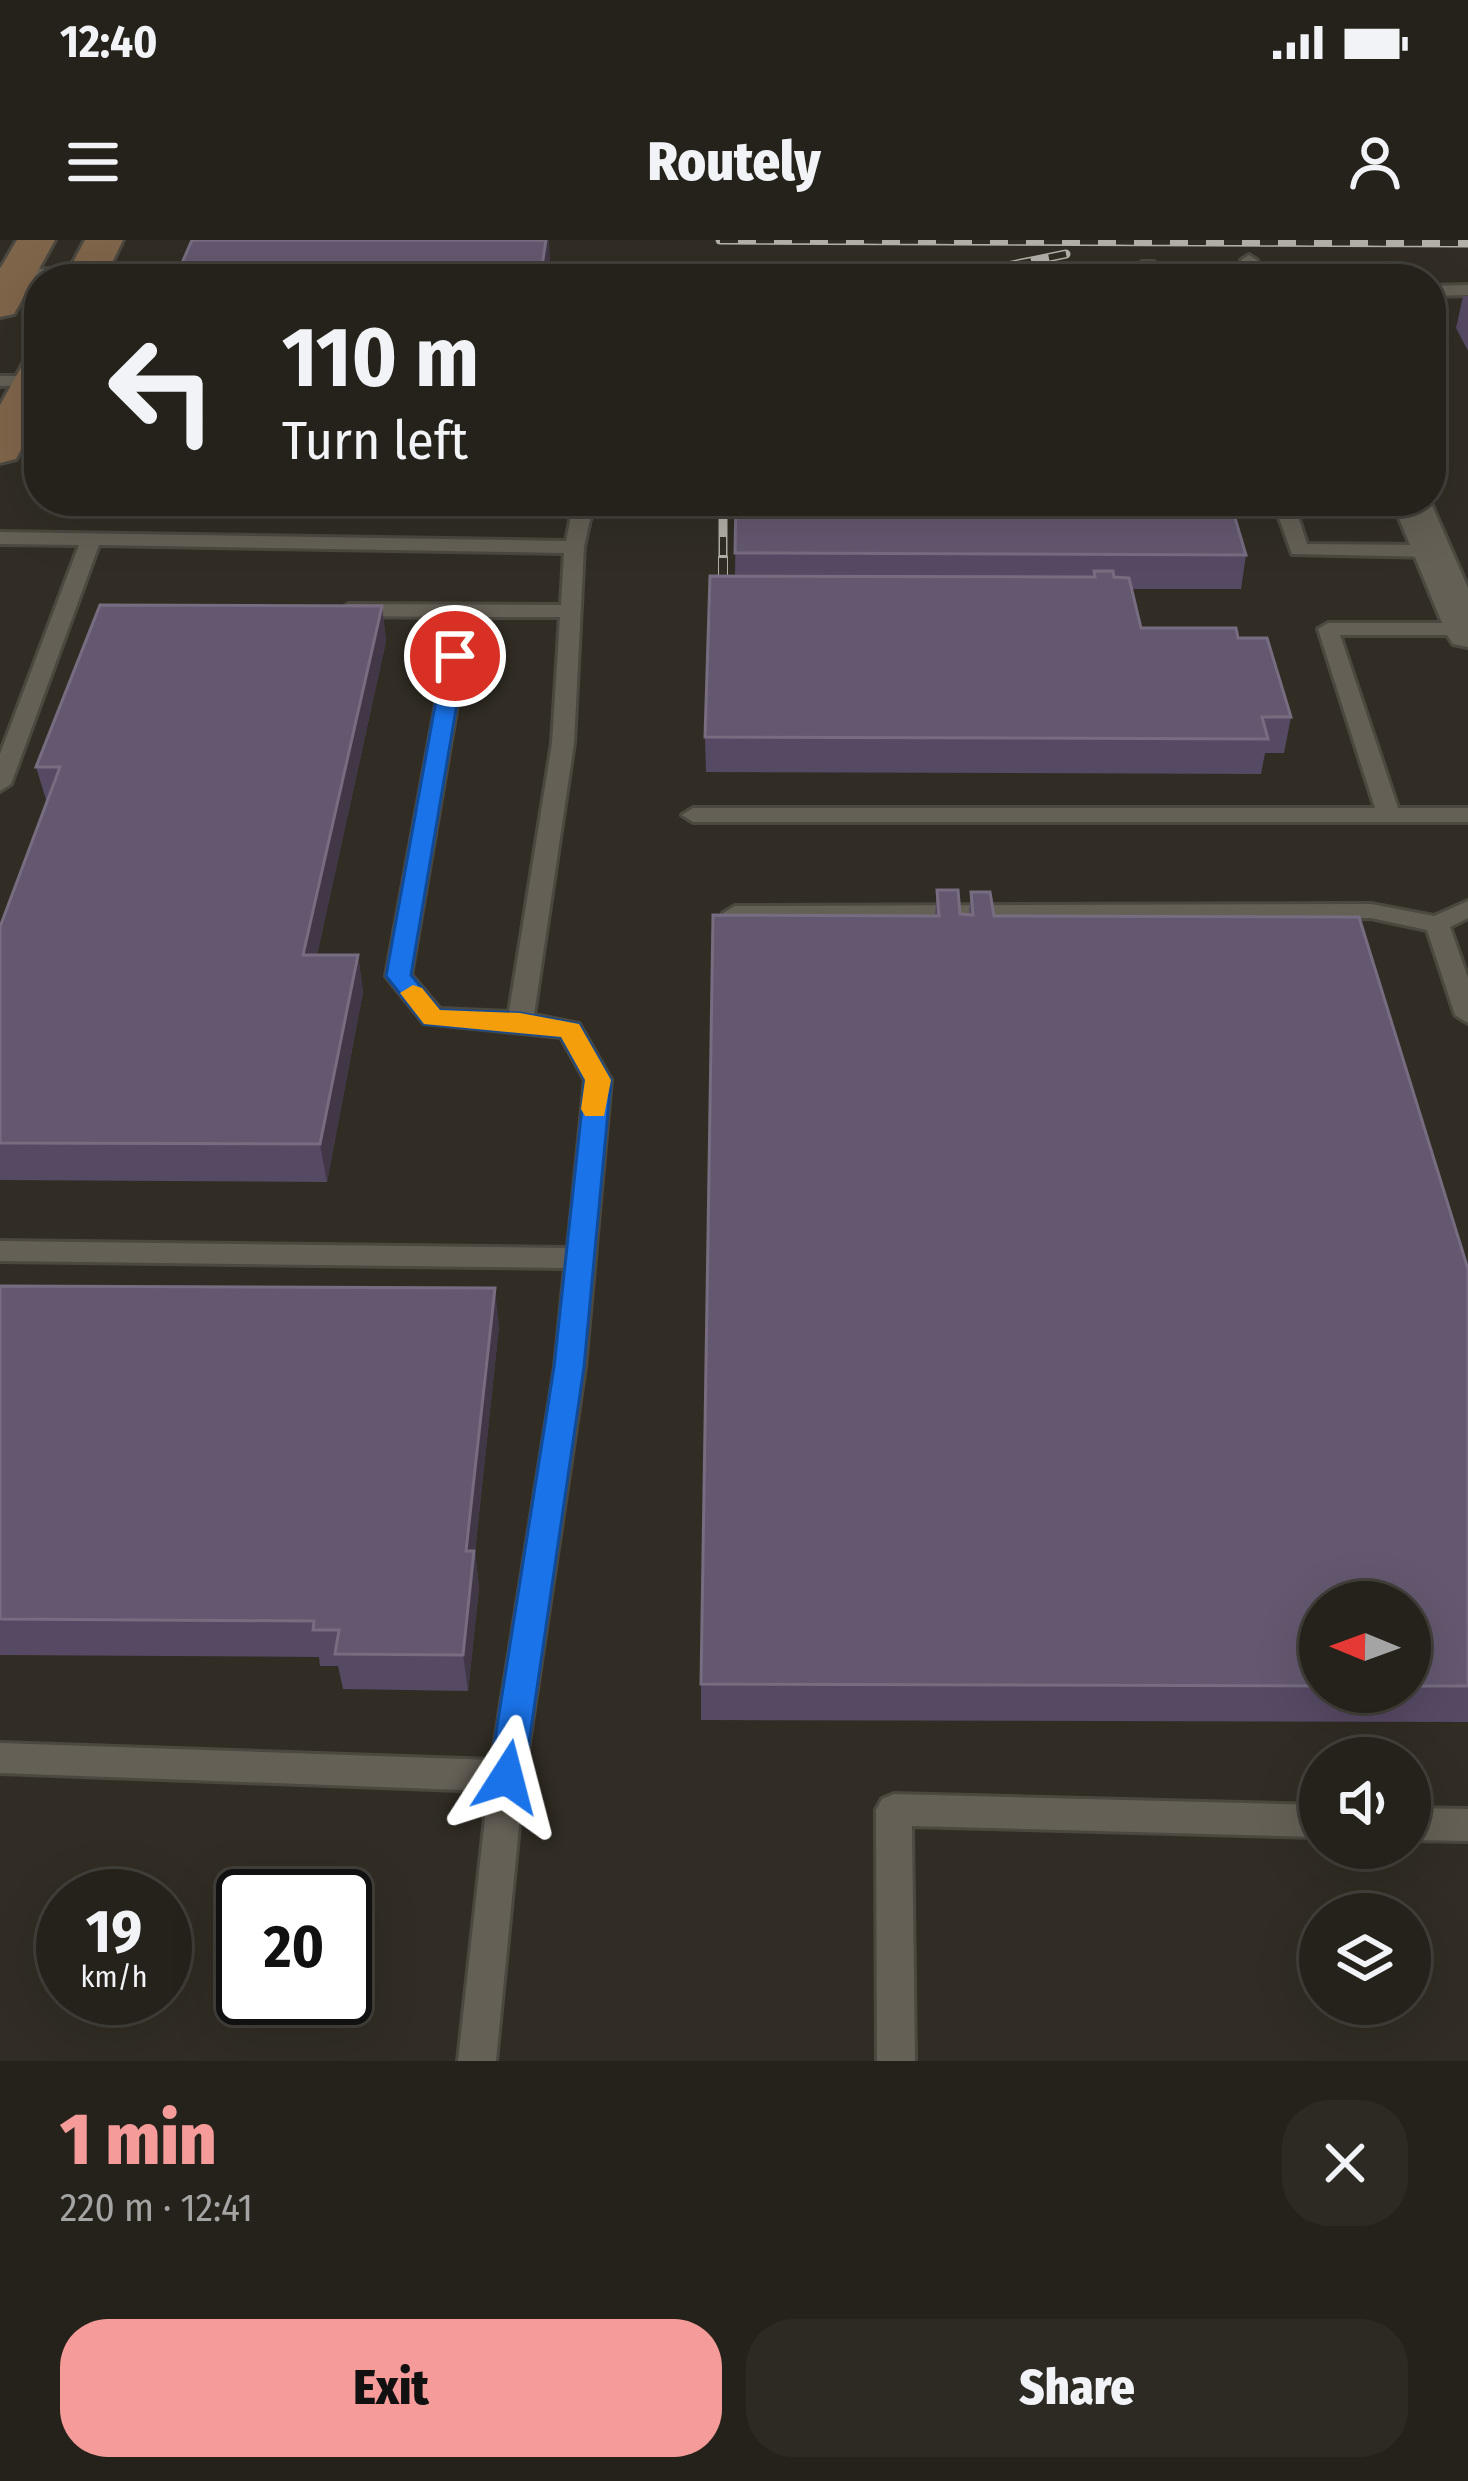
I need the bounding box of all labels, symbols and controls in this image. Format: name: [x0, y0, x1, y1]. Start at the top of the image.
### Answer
text: 12:40: [60, 15, 158, 69]
icon: menu: [60, 129, 126, 195]
icon: person: [1342, 129, 1408, 195]
text: Routely: [647, 130, 821, 194]
text: 110 m: [282, 307, 479, 408]
icon: left: [84, 312, 240, 468]
text: Turn left: [282, 409, 468, 473]
pin: [404, 605, 506, 707]
icon: arrive: [422, 623, 488, 689]
north arrow: [1299, 1581, 1431, 1713]
map controls: [1299, 1581, 1431, 2025]
position arrow: [444, 1714, 570, 1840]
button: sound: [1299, 1737, 1431, 1869]
speed limit sign: 20: [216, 1869, 372, 2025]
button: layers: [1299, 1893, 1431, 2025]
text: 19: [86, 1896, 142, 1968]
text: km/h: [81, 1959, 147, 1995]
text: 1 min: [60, 2097, 217, 2183]
button: close: [1282, 2100, 1408, 2226]
text: 220 m · 12:41: [60, 2185, 253, 2231]
button: Exit: [60, 2319, 722, 2457]
button: Share: [746, 2319, 1408, 2457]

